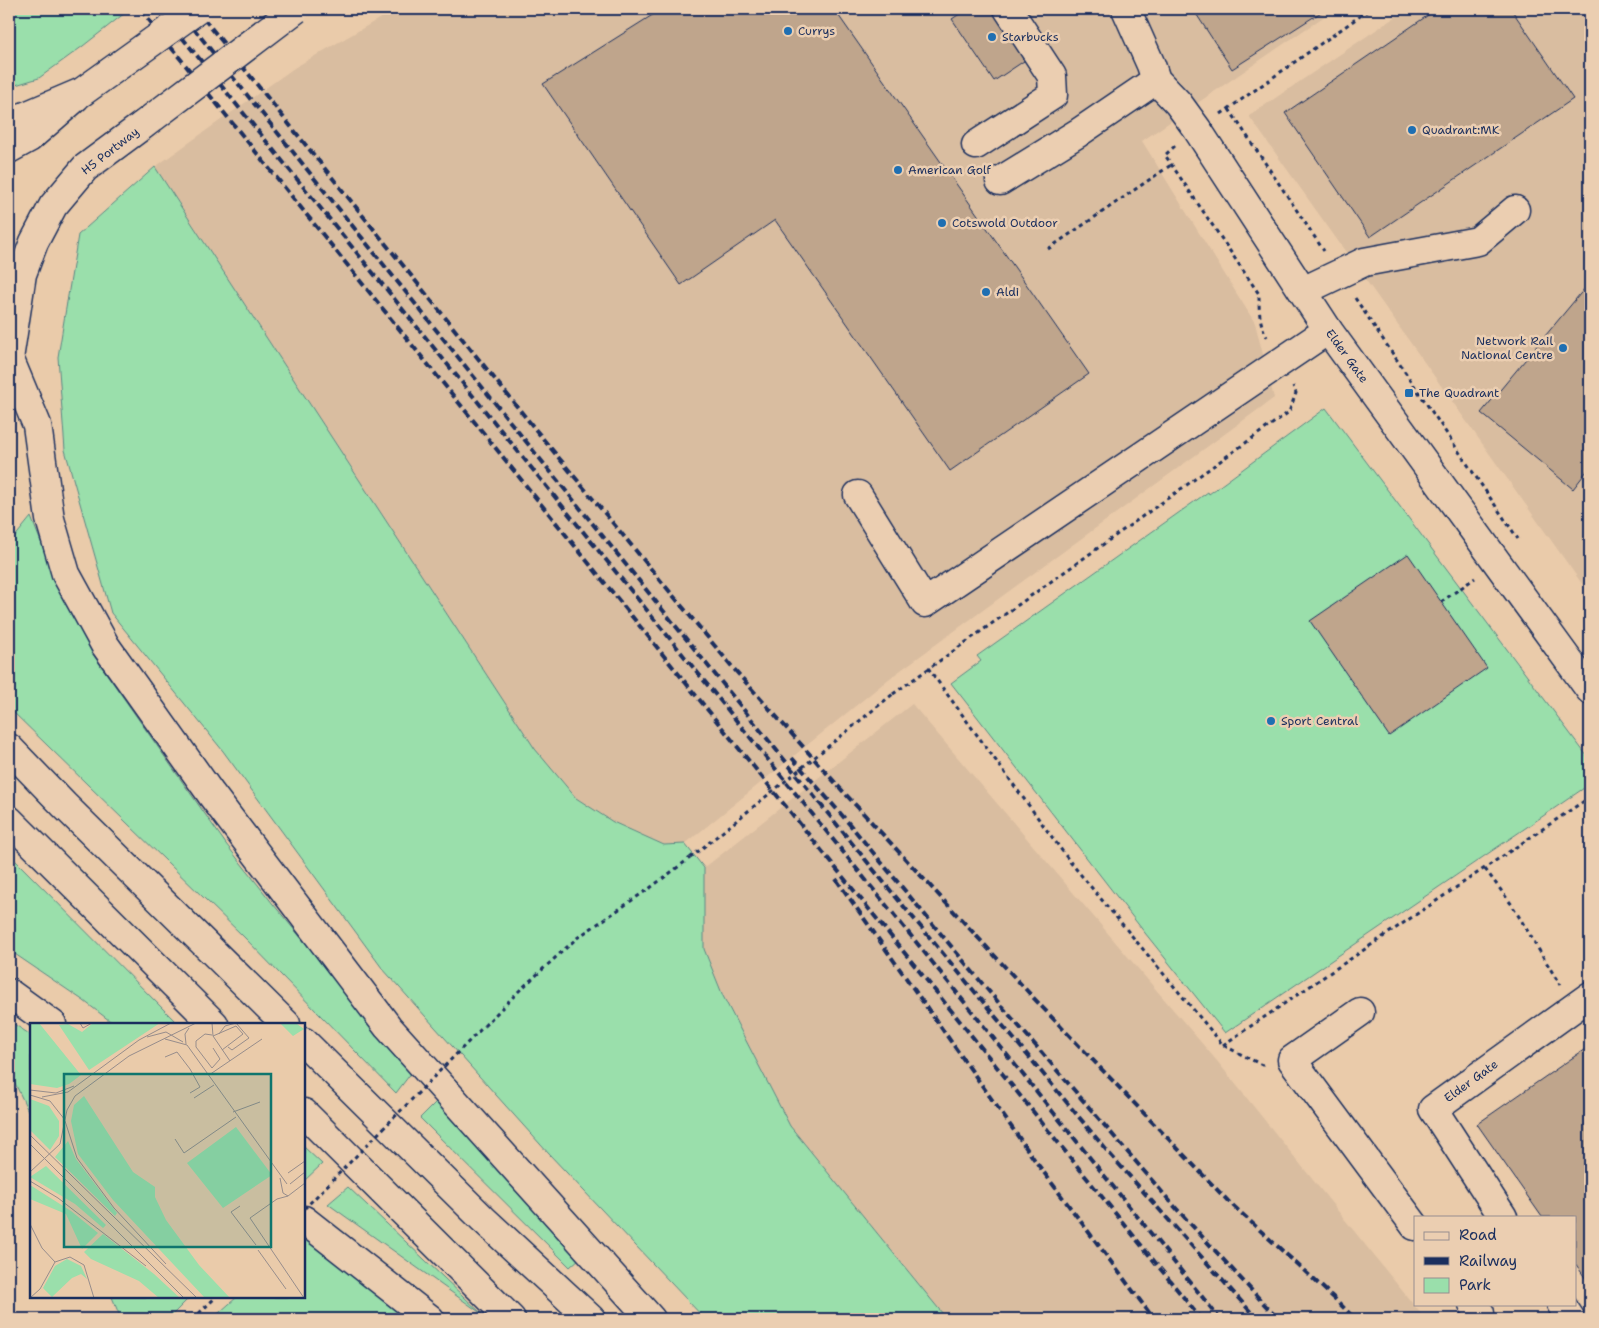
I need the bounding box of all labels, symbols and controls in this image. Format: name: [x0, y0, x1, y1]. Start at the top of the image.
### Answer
place label: Currys: [798, 23, 835, 39]
marker: Currys: [782, 25, 794, 37]
place label: Starbucks: [1002, 29, 1059, 45]
marker: Starbucks: [986, 31, 998, 43]
place label: Quadrant:MK: [1422, 122, 1500, 138]
street label: H5 Portway: [78, 123, 142, 178]
marker: Quadrant:MK: [1406, 124, 1418, 136]
place label: American Golf: [908, 162, 992, 178]
marker: American Golf: [892, 164, 904, 176]
place label: Cotswold Outdoor: [952, 215, 1058, 231]
marker: Cotswold Outdoor: [936, 217, 948, 229]
place label: Aldi: [996, 284, 1019, 300]
marker: Aldi: [980, 286, 992, 298]
street label: Elder Gate: [1322, 326, 1372, 386]
place label: Network Rail National Centre: [1461, 333, 1553, 363]
marker: Network Rail National Centre: [1557, 342, 1569, 354]
place label: The Quadrant: [1419, 385, 1499, 401]
marker: The Quadrant: [1403, 387, 1415, 399]
place label: Sport Central: [1281, 713, 1358, 729]
marker: Sport Central: [1265, 715, 1277, 727]
inset map: [30, 1023, 305, 1298]
street label: Elder Gate: [1441, 1056, 1501, 1106]
legend: [1414, 1216, 1576, 1306]
text: Road: [1459, 1225, 1497, 1245]
text: Railway: [1459, 1251, 1517, 1271]
text: Park: [1459, 1275, 1491, 1295]

